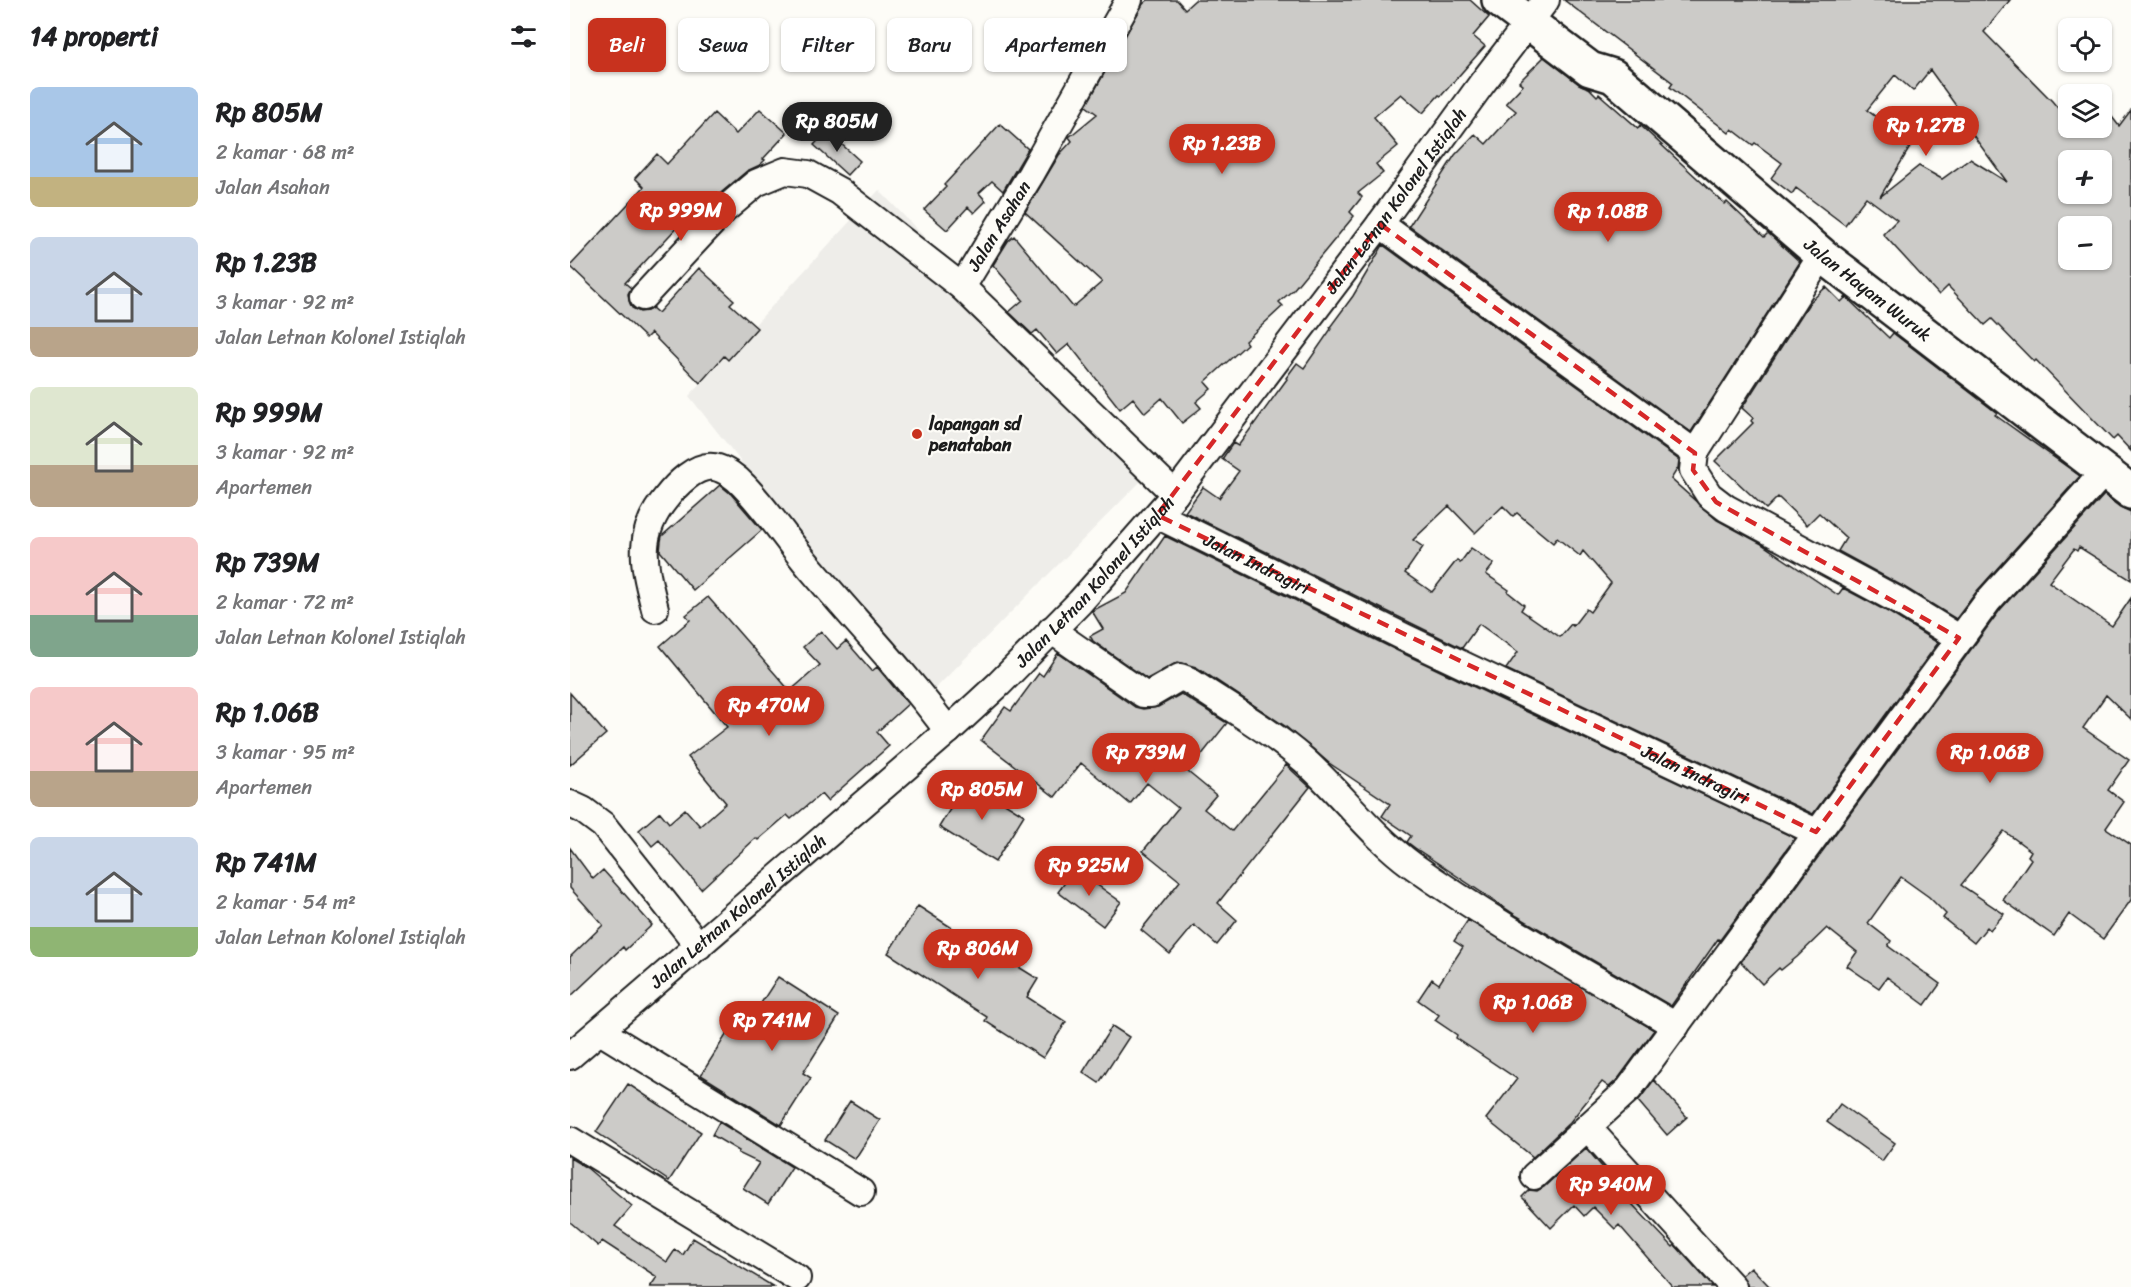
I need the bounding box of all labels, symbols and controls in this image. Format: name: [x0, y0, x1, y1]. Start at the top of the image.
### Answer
text: 14 properti: [30, 13, 158, 59]
chip: Beli: [588, 18, 666, 72]
chip: Sewa: [678, 18, 769, 72]
chip: Filter: [781, 18, 875, 72]
chip: Baru: [887, 18, 972, 72]
chip: Apartemen: [984, 18, 1127, 72]
map controls: [2058, 18, 2112, 270]
button: locate: [2058, 18, 2112, 72]
icon: filters: [507, 20, 540, 53]
button: layers: [2058, 84, 2112, 138]
text: Rp 805M: [216, 89, 323, 135]
street label: Jalan Letnan Kolonel Istiqlah: [1316, 101, 1476, 302]
pin: Rp 805M: [782, 102, 892, 153]
text: Rp 805M: [796, 104, 878, 139]
pin: Rp 1.27B: [1864, 106, 1988, 157]
text: Rp 1.27B: [1887, 108, 1965, 143]
icon: home: [78, 111, 150, 183]
pin: Rp 1.23B: [1160, 124, 1284, 175]
text: Rp 1.23B: [1183, 126, 1261, 161]
text: 2 kamar · 68 m²: [216, 135, 355, 170]
button: +: [2058, 150, 2112, 204]
text: Jalan Asahan: [216, 170, 330, 205]
street label: Jalan Asahan: [958, 174, 1040, 279]
pin: Rp 999M: [626, 191, 736, 242]
pin: Rp 1.08B: [1546, 192, 1670, 243]
text: Rp 999M: [640, 193, 722, 228]
text: Rp 1.08B: [1568, 194, 1648, 229]
button: −: [2058, 216, 2112, 270]
street label: Jalan Hayam Wuruk: [1796, 229, 1939, 350]
text: Rp 1.23B: [216, 239, 317, 285]
icon: home: [78, 261, 150, 333]
text: 3 kamar · 92 m²: [216, 285, 354, 320]
text: Jalan Letnan Kolonel Istiqlah: [216, 320, 466, 355]
text: Rp 999M: [216, 389, 322, 435]
place label: lapangan sd penataban: [928, 408, 1022, 461]
icon: home: [78, 411, 150, 483]
marker: lapangan sd penataban: [910, 427, 924, 441]
text: 3 kamar · 92 m²: [216, 435, 354, 470]
text: Apartemen: [216, 470, 312, 505]
street label: Jalan Letnan Kolonel Istiqlah: [1006, 488, 1183, 676]
street label: Jalan Indragiri: [1197, 524, 1316, 605]
text: Rp 739M: [216, 539, 320, 585]
icon: home: [78, 561, 150, 633]
text: 2 kamar · 72 m²: [216, 585, 354, 620]
text: Jalan Letnan Kolonel Istiqlah: [216, 620, 466, 655]
pin: Rp 470M: [714, 686, 824, 737]
text: Rp 470M: [728, 688, 810, 723]
text: Rp 1.06B: [216, 689, 319, 735]
icon: home: [78, 711, 150, 783]
pin: Rp 739M: [1091, 733, 1201, 784]
pin: Rp 1.06B: [1928, 733, 2052, 784]
text: 3 kamar · 95 m²: [216, 735, 355, 770]
text: Rp 739M: [1106, 735, 1186, 770]
street label: Jalan Indragiri: [1635, 735, 1755, 814]
text: Rp 1.06B: [1950, 735, 2030, 770]
text: Apartemen: [216, 770, 312, 805]
pin: Rp 805M: [927, 770, 1037, 821]
text: Rp 805M: [941, 772, 1023, 807]
street label: Jalan Letnan Kolonel Istiqlah: [642, 826, 834, 997]
text: Rp 741M: [216, 839, 317, 885]
pin: Rp 925M: [1034, 846, 1144, 897]
text: Rp 925M: [1048, 848, 1130, 883]
icon: home: [78, 861, 150, 933]
text: 2 kamar · 54 m²: [216, 885, 356, 920]
text: Jalan Letnan Kolonel Istiqlah: [216, 920, 466, 955]
pin: Rp 806M: [923, 929, 1033, 980]
text: Rp 806M: [937, 931, 1019, 966]
pin: Rp 1.06B: [1471, 983, 1595, 1034]
text: Rp 1.06B: [1493, 985, 1573, 1020]
pin: Rp 741M: [717, 1001, 827, 1052]
text: Rp 741M: [733, 1003, 811, 1038]
pin: Rp 940M: [1556, 1165, 1666, 1216]
text: Rp 940M: [1570, 1167, 1652, 1202]

